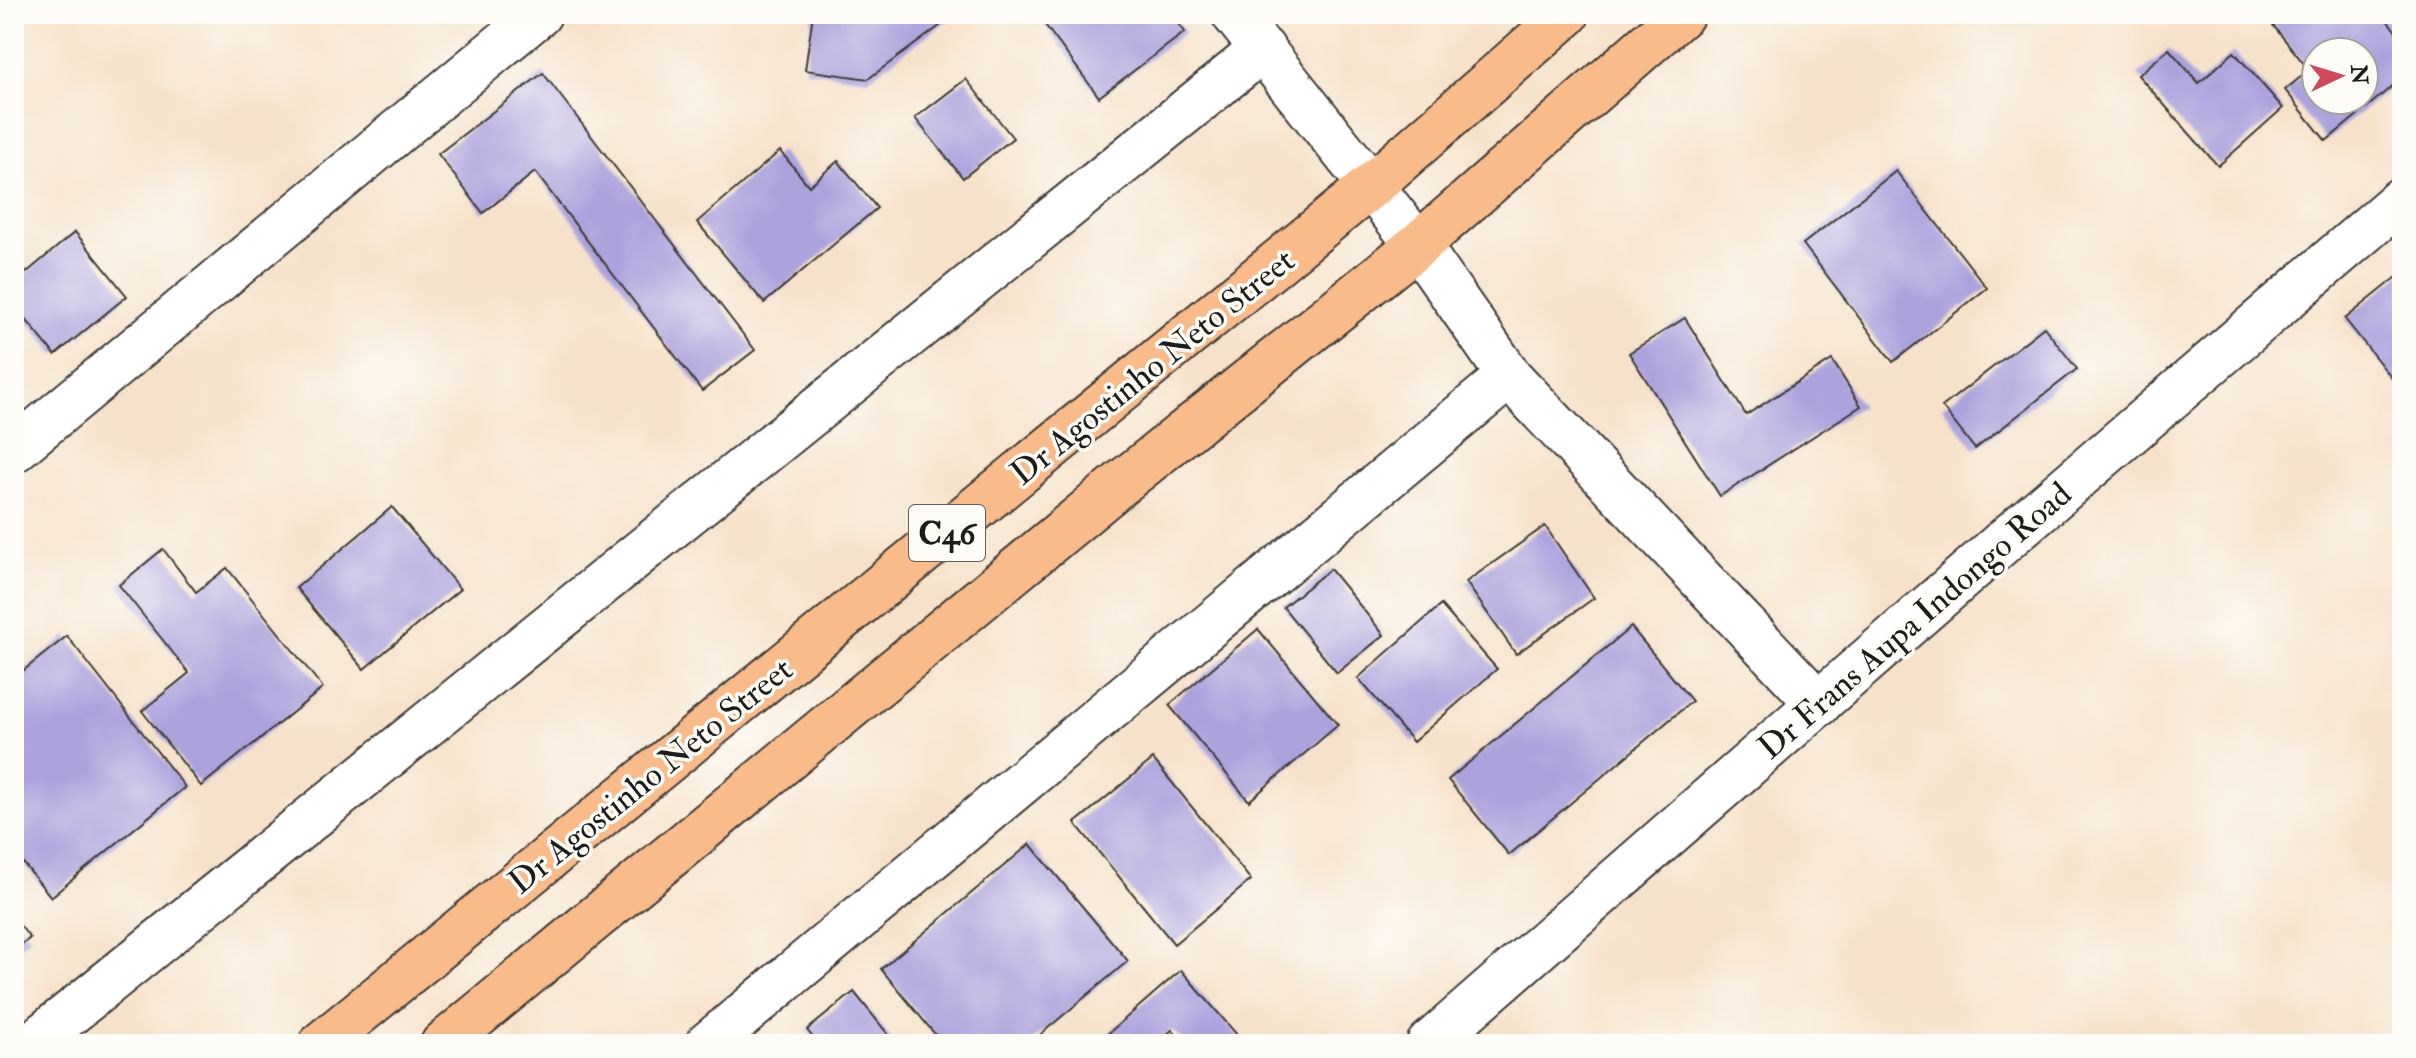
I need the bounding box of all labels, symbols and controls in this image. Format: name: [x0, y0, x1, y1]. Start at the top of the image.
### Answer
north arrow: [2300, 36, 2380, 116]
text: N: [2344, 63, 2374, 86]
street label: Dr Agostinho Neto Street: [1002, 239, 1304, 495]
street label: Dr Frans Aupa Indongo Road: [1749, 473, 2081, 769]
road number: C46: [909, 505, 985, 561]
street label: Dr Agostinho Neto Street: [500, 648, 802, 904]

